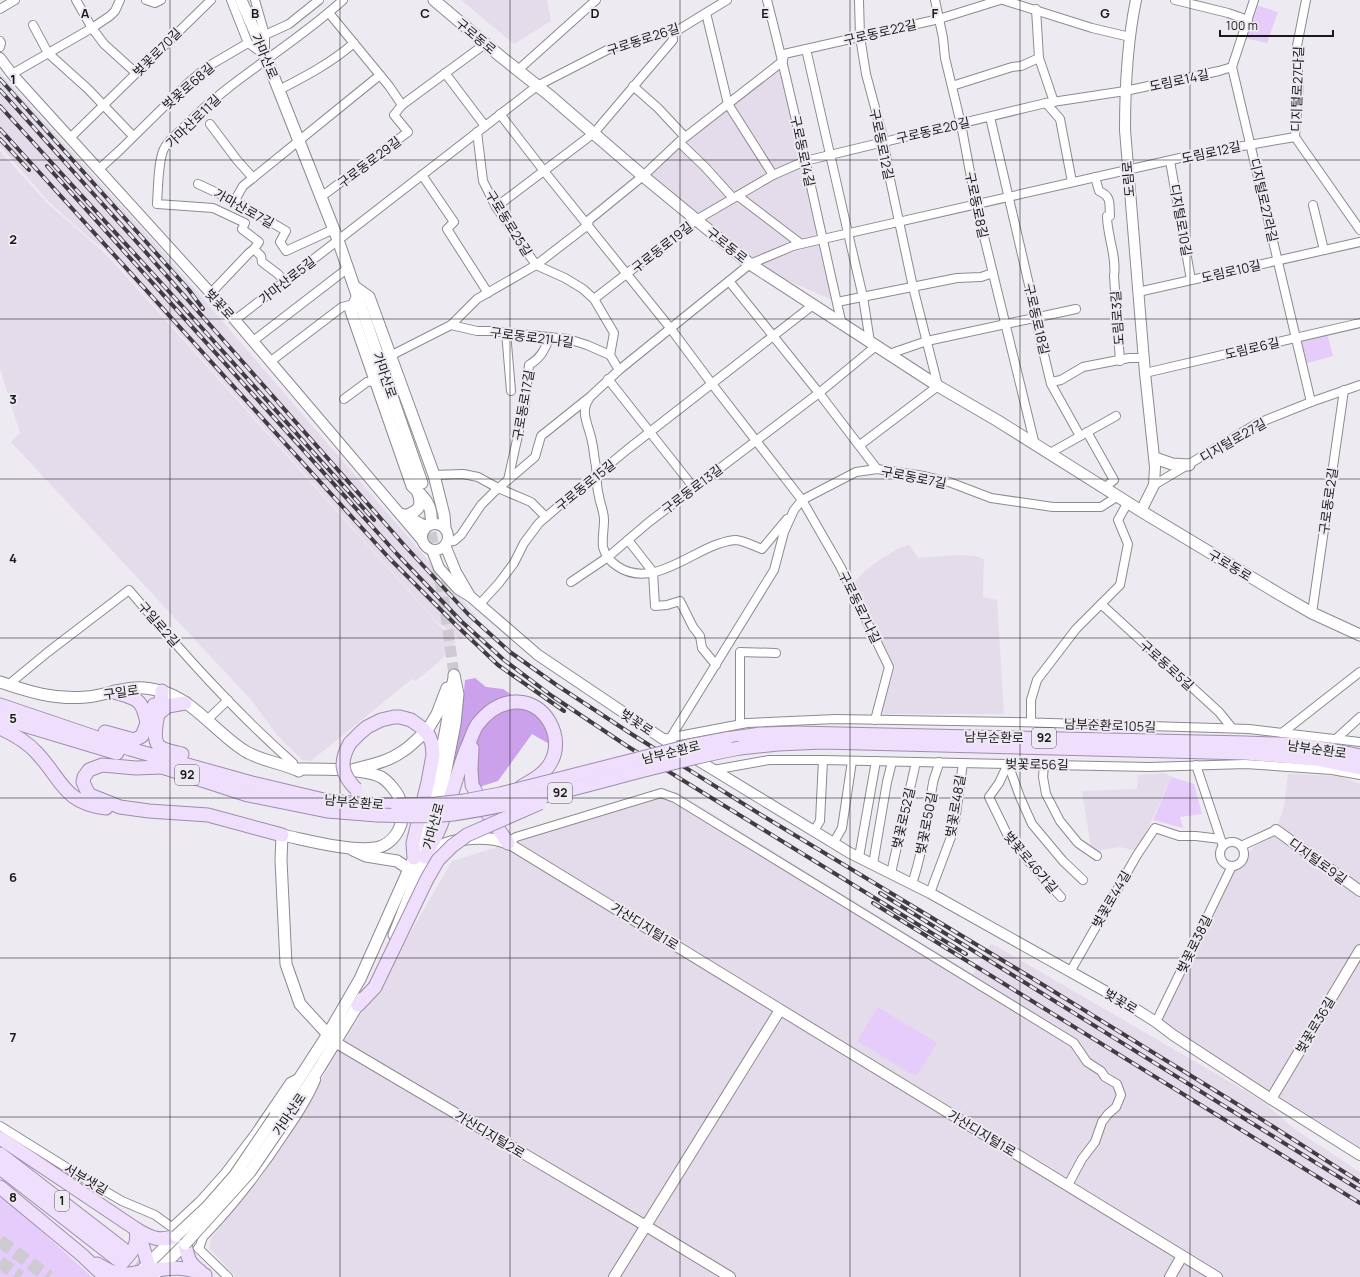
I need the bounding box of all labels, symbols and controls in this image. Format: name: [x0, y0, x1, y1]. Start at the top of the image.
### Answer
text: A: [81, 4, 90, 22]
text: B: [251, 4, 259, 22]
text: C: [420, 4, 430, 22]
text: D: [590, 4, 600, 22]
text: E: [761, 4, 769, 22]
text: F: [932, 4, 939, 22]
text: G: [1100, 4, 1110, 22]
scale bar: [1220, 12, 1333, 38]
street label: 구로동로: [452, 14, 500, 58]
street label: 구로동로22길: [842, 15, 918, 49]
text: 100 m: [1226, 17, 1258, 34]
street label: 구로동로26길: [604, 19, 682, 59]
street label: 벚꽃로70길: [129, 24, 185, 80]
street label: 가마산로: [247, 30, 283, 82]
street label: 디지털로27다길: [1287, 46, 1307, 132]
street label: 벚꽃로68길: [158, 58, 218, 114]
street label: 도림로14길: [1148, 65, 1210, 95]
text: 1: [10, 70, 16, 88]
street label: 가마산로11길: [162, 90, 224, 152]
street label: 구로동로12길: [866, 107, 898, 181]
street label: 구로동로20길: [894, 113, 972, 147]
street label: 구로동로14길: [787, 114, 819, 188]
street label: 구로동로29길: [334, 132, 404, 192]
street label: 도림로12길: [1180, 137, 1242, 167]
street label: 디지털로27라길: [1246, 156, 1282, 244]
street label: 도림로: [1117, 160, 1139, 198]
street label: 구로동로8길: [961, 170, 993, 240]
street label: 디지털로10길: [1166, 183, 1196, 257]
street label: 가마산로7길: [211, 184, 277, 232]
street label: 구로동로25길: [482, 187, 536, 259]
street label: 구로동로19길: [628, 217, 696, 277]
street label: 구로동로: [703, 223, 751, 267]
text: 2: [9, 230, 17, 248]
street label: 가마산로5길: [255, 252, 319, 308]
street label: 도림로10길: [1199, 255, 1263, 287]
street label: 구로동로18길: [1020, 282, 1054, 356]
street label: 벚꽃로: [201, 285, 239, 323]
street label: 도림로3길: [1106, 290, 1128, 346]
street label: 구로동로21나길: [489, 323, 575, 351]
street label: 도림로6길: [1223, 333, 1281, 363]
street label: 가마산로: [369, 349, 401, 401]
street label: 구로동로17길: [508, 368, 538, 442]
text: 3: [9, 390, 17, 408]
street label: 디지털로27길: [1197, 414, 1269, 466]
street label: 구로동로15길: [551, 455, 619, 515]
street label: 구로동로13길: [658, 460, 726, 518]
street label: 구로동로7길: [880, 462, 948, 492]
street label: 구로동로2길: [1314, 466, 1342, 536]
street label: 구로동로: [1205, 545, 1255, 585]
text: 4: [9, 549, 17, 567]
street label: 구로동로7나길: [835, 568, 885, 646]
street label: 구일로2길: [134, 597, 184, 651]
street label: 구로동로5길: [1136, 636, 1198, 694]
street label: 구일로: [102, 681, 140, 703]
street label: 벚꽃로: [617, 705, 657, 740]
text: 5: [9, 709, 17, 727]
street label: 남부순환로105길: [1064, 714, 1156, 736]
street label: 남부순환로: [964, 727, 1024, 747]
road number: 92: [1032, 728, 1056, 748]
street label: 남부순환로: [640, 736, 702, 768]
street label: 남부순환로: [1286, 736, 1348, 762]
street label: 벚꽃로56길: [1005, 754, 1069, 774]
road number: 92: [175, 765, 199, 785]
street label: 벚꽃로48길: [941, 773, 969, 839]
road number: 92: [548, 783, 572, 803]
street label: 벚꽃로52길: [887, 786, 919, 850]
street label: 남부순환로: [323, 790, 385, 814]
street label: 벚꽃로50길: [911, 790, 941, 856]
street label: 가마산로: [418, 801, 448, 851]
street label: 벚꽃로46가길: [1000, 827, 1062, 897]
street label: 디지털로9길: [1285, 834, 1351, 888]
street label: 벚꽃로44길: [1087, 867, 1135, 931]
text: 6: [9, 868, 17, 886]
street label: 가산디지털1로: [608, 898, 682, 954]
street label: 벚꽃로38길: [1172, 912, 1216, 976]
street label: 벚꽃로: [1101, 984, 1141, 1018]
street label: 벚꽃로36길: [1291, 993, 1339, 1057]
text: 7: [10, 1028, 17, 1046]
street label: 가마산로: [268, 1089, 310, 1139]
street label: 가산디지털1로: [944, 1105, 1020, 1161]
street label: 가산디지털2로: [451, 1106, 529, 1162]
street label: 서부샛길: [61, 1159, 111, 1199]
text: 8: [9, 1188, 17, 1206]
road number: 1: [55, 1191, 69, 1211]

